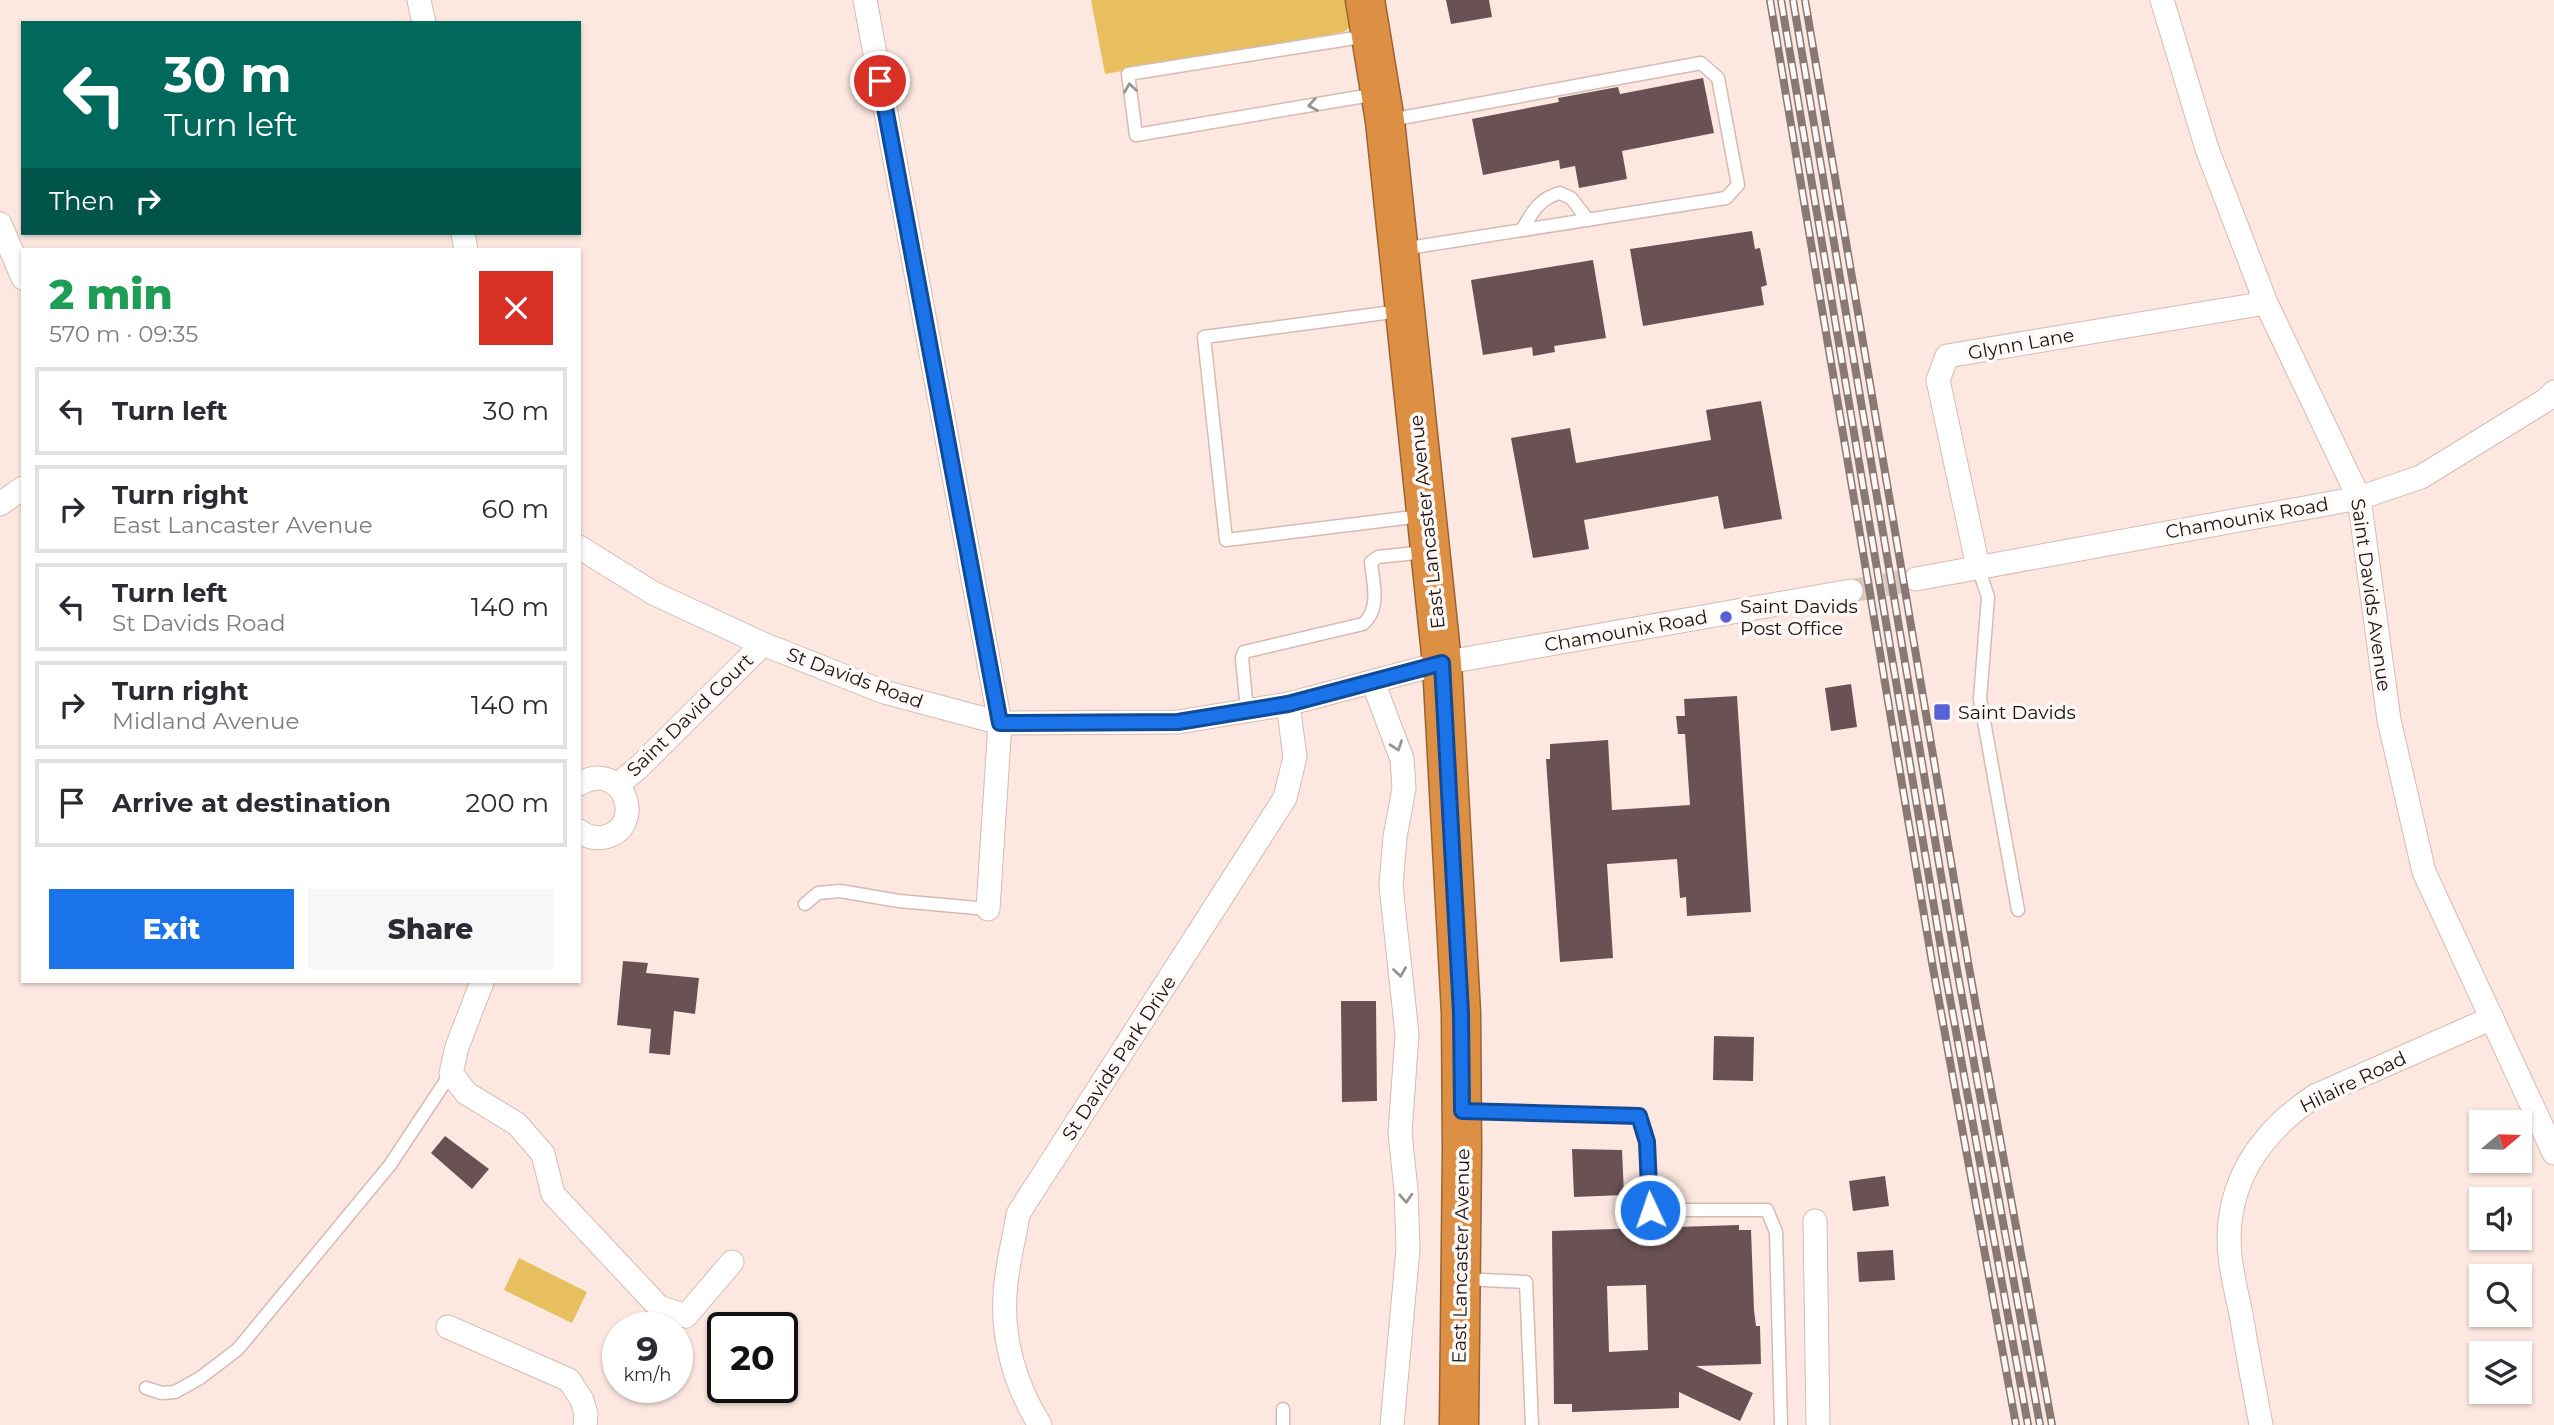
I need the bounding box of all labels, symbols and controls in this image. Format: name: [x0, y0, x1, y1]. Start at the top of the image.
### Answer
text: 30 m: [164, 45, 292, 104]
icon: left: [49, 49, 140, 140]
pin: [850, 51, 910, 111]
icon: arrive: [861, 62, 899, 100]
one-way arrow: [1122, 82, 1137, 94]
one-way arrow: [1307, 97, 1319, 112]
text: Turn left: [164, 105, 298, 144]
icon: right: [129, 182, 167, 220]
text: Then: [49, 185, 115, 217]
text: 2 min: [49, 268, 173, 320]
button: close: [479, 271, 553, 345]
text: 570 m · 09:35: [49, 320, 198, 348]
street label: Glynn Lane: [1966, 323, 2076, 365]
icon: left: [53, 392, 91, 430]
text: Turn left: [112, 395, 228, 427]
text: 30 m: [483, 395, 549, 427]
street label: East Lancaster Avenue: [1404, 414, 1450, 630]
text: Turn right: [112, 479, 248, 511]
icon: right: [53, 490, 91, 528]
street label: Chamounix Road: [2164, 492, 2330, 544]
text: 60 m: [482, 493, 549, 525]
street label: Saint Davids Avenue: [2346, 497, 2396, 693]
text: East Lancaster Avenue: [112, 511, 373, 539]
text: Turn left: [112, 577, 228, 609]
icon: left: [53, 588, 91, 626]
text: 140 m: [471, 591, 549, 623]
place label: Saint Davids Post Office: [1740, 595, 1858, 640]
street label: Chamounix Road: [1543, 605, 1709, 657]
text: St Davids Road: [112, 609, 285, 637]
marker: Saint Davids Post Office: [1718, 609, 1734, 625]
street label: St Davids Road: [784, 643, 926, 713]
street label: Saint David Court: [622, 649, 758, 781]
text: Turn right: [112, 675, 248, 707]
icon: right: [53, 686, 91, 724]
text: 140 m: [471, 689, 549, 721]
place label: Saint Davids: [1958, 701, 2076, 724]
marker: Saint Davids: [1932, 702, 1952, 722]
text: Midland Avenue: [112, 707, 299, 735]
one-way arrow: [1389, 740, 1403, 752]
icon: arrive: [53, 784, 91, 822]
text: Arrive at destination: [112, 787, 391, 819]
text: 200 m: [465, 787, 549, 819]
button: Exit: [49, 889, 294, 969]
button: Share: [308, 889, 553, 969]
one-way arrow: [1392, 966, 1407, 977]
street label: St Davids Park Drive: [1057, 971, 1181, 1145]
street label: Hilaire Road: [2296, 1046, 2410, 1118]
north arrow: [2469, 1110, 2532, 1172]
map controls: [2469, 1110, 2532, 1404]
street label: East Lancaster Avenue: [1448, 1148, 1474, 1364]
position arrow: [1613, 1173, 1687, 1247]
button: sound: [2469, 1187, 2532, 1250]
one-way arrow: [1399, 1193, 1414, 1204]
button: search: [2469, 1264, 2532, 1327]
speed limit sign: 20: [707, 1312, 798, 1403]
text: 9: [636, 1327, 659, 1370]
button: layers: [2469, 1341, 2532, 1404]
text: km/h: [623, 1364, 672, 1386]

